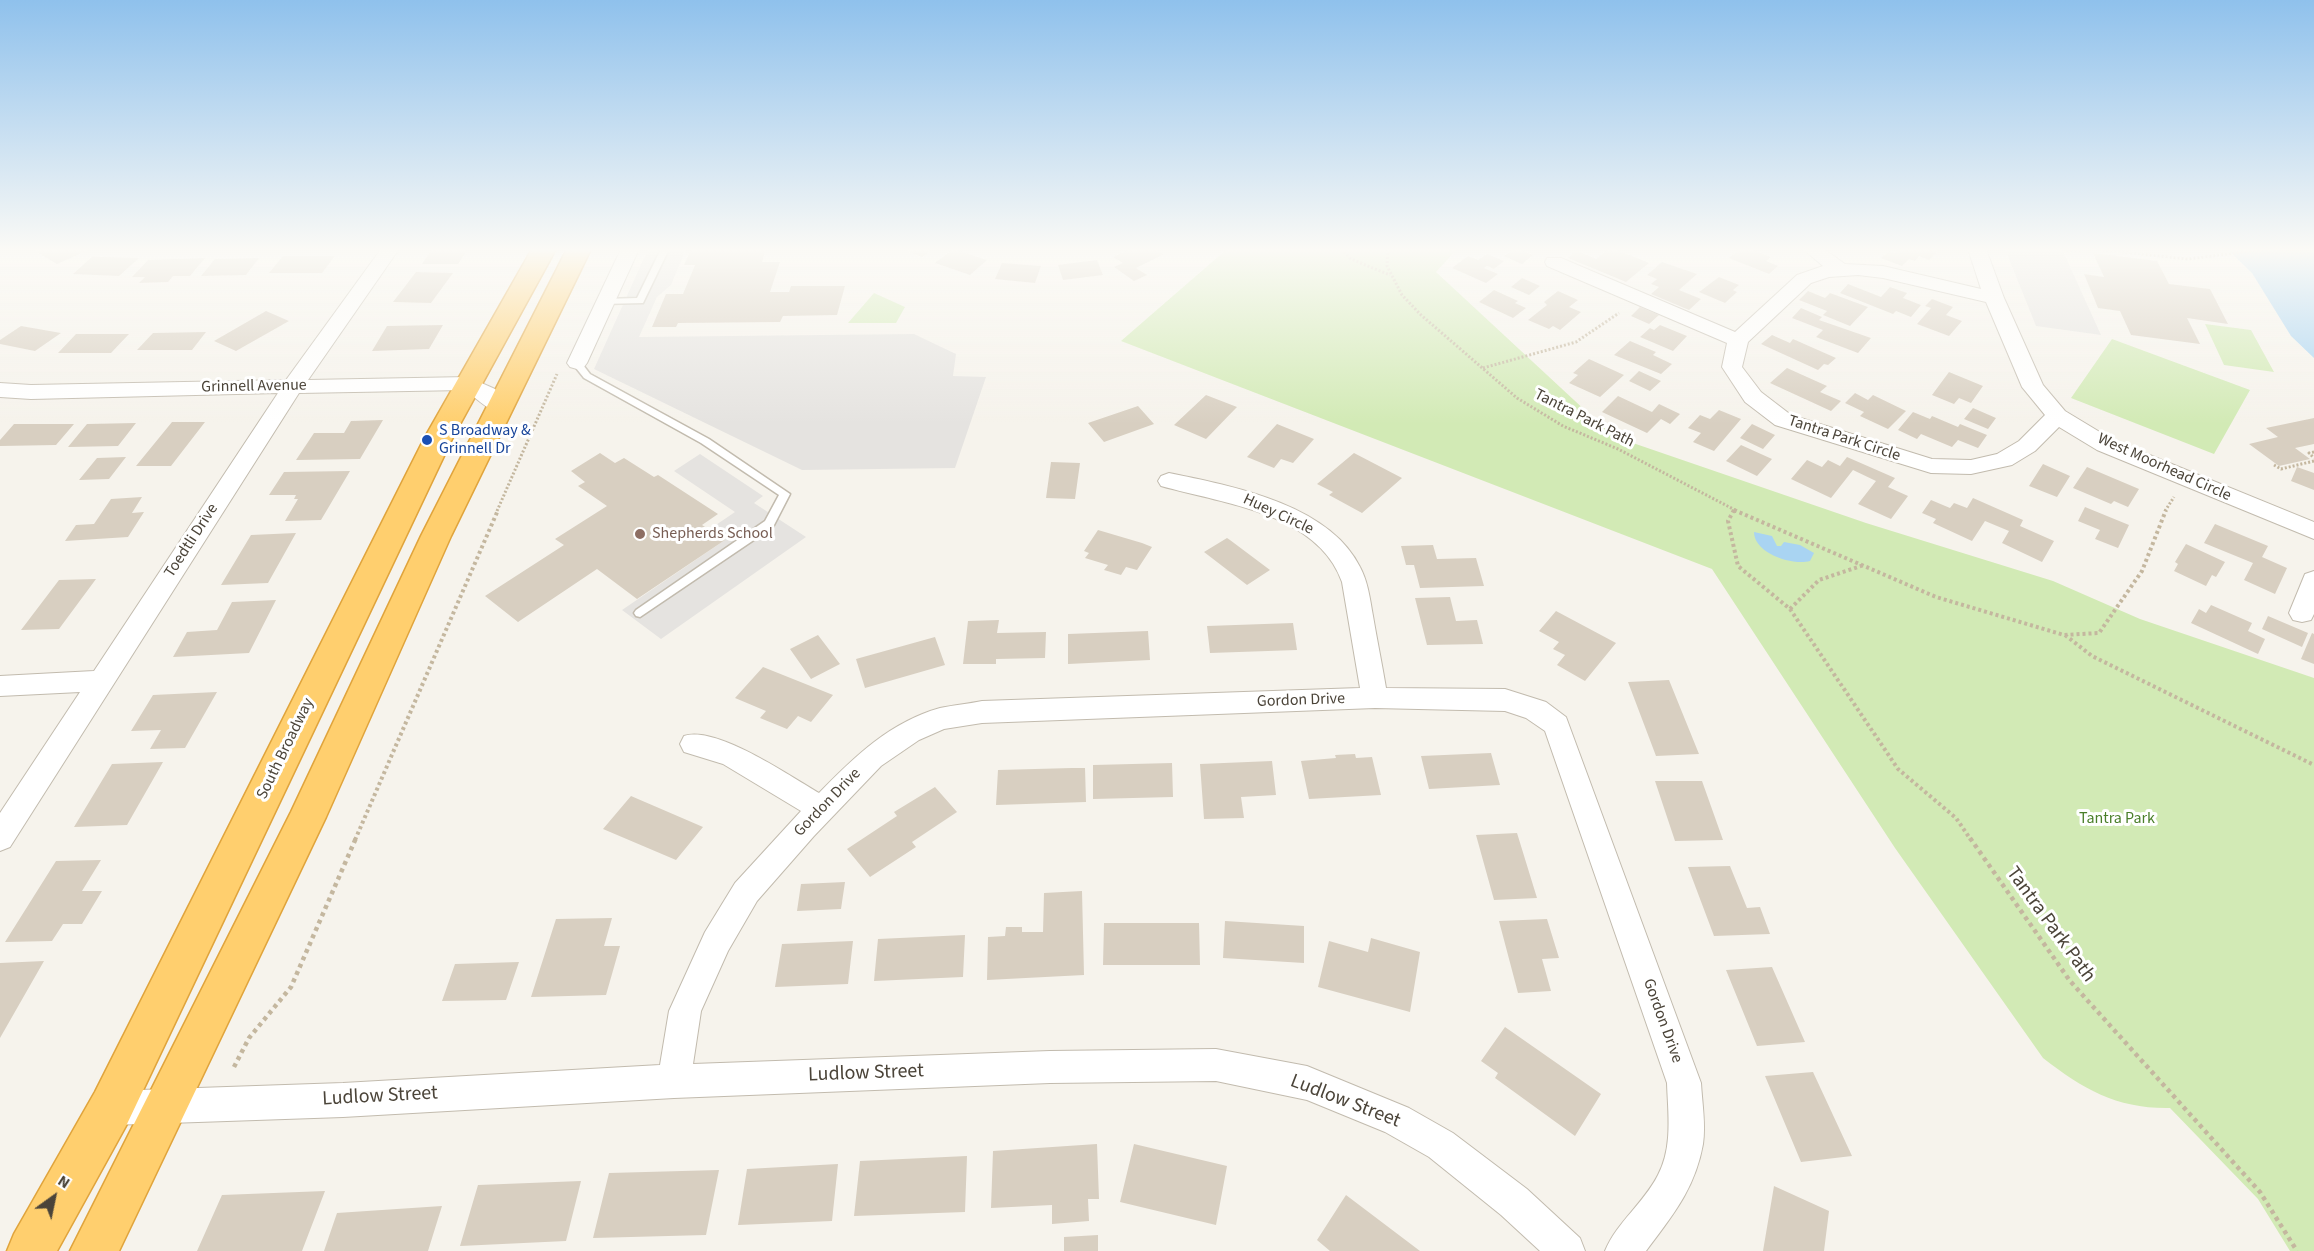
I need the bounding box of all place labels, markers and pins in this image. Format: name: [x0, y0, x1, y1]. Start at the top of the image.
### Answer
place label: S Broadway & Grinnell Dr: [439, 421, 531, 459]
marker: S Broadway & Grinnell Dr: [420, 433, 434, 447]
place label: Shepherds School: [652, 524, 773, 544]
marker: Shepherds School: [633, 527, 647, 541]

